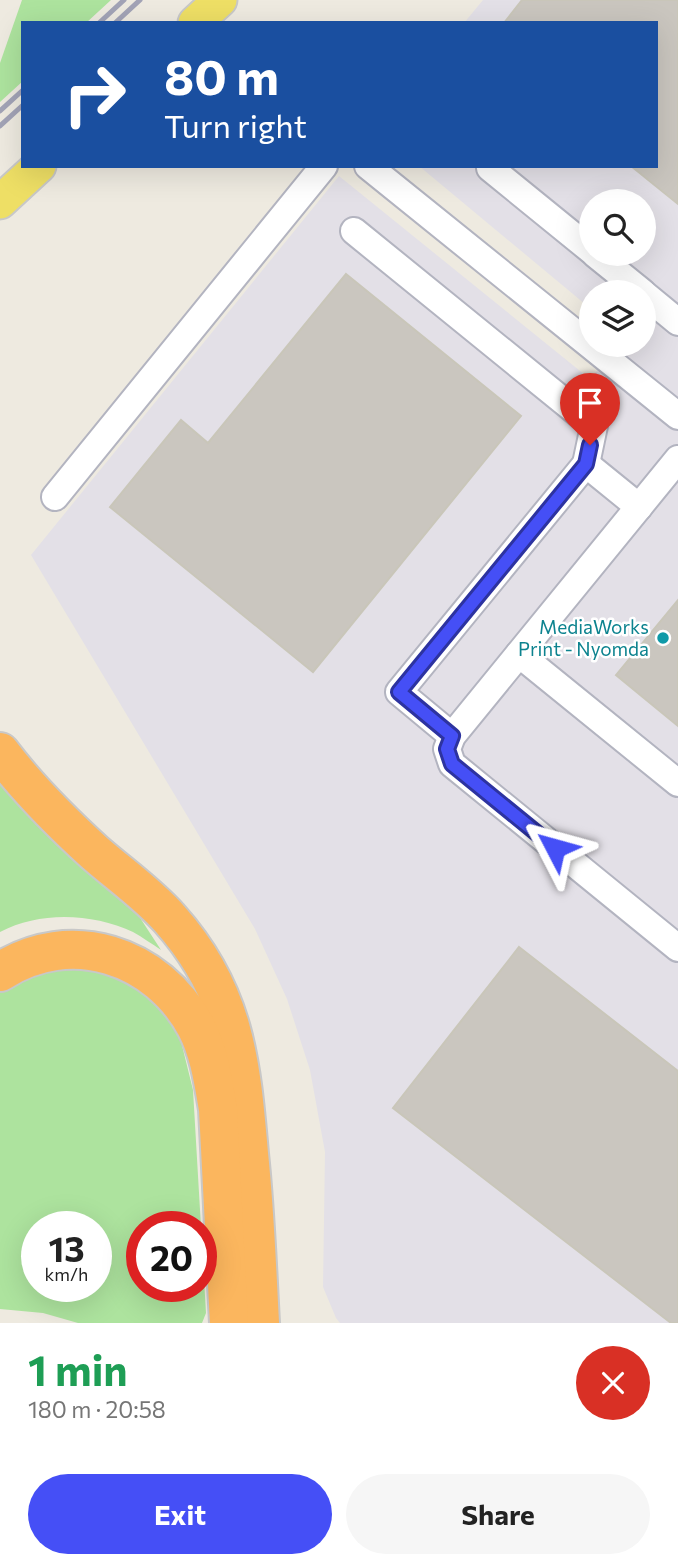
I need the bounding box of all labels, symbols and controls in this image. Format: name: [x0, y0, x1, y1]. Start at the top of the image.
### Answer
text: 80 m: [164, 45, 279, 105]
icon: right: [49, 49, 140, 140]
text: Turn right: [164, 105, 307, 145]
map controls: [579, 189, 656, 357]
button: search: [579, 189, 656, 266]
button: layers: [579, 280, 656, 357]
pin: [560, 373, 620, 445]
icon: arrive: [571, 384, 609, 422]
place label: MediaWorks Print - Nyomda: [518, 615, 649, 660]
marker: MediaWorks Print - Nyomda: [655, 630, 671, 646]
position arrow: [518, 811, 592, 885]
speed limit sign: 20: [126, 1211, 217, 1302]
text: 13: [48, 1226, 85, 1269]
text: km/h: [45, 1263, 88, 1285]
text: 1 min: [28, 1343, 128, 1395]
button: close: [576, 1346, 650, 1420]
text: 180 m · 20:58: [28, 1395, 166, 1423]
button: Exit: [28, 1474, 332, 1554]
button: Share: [346, 1474, 650, 1554]

